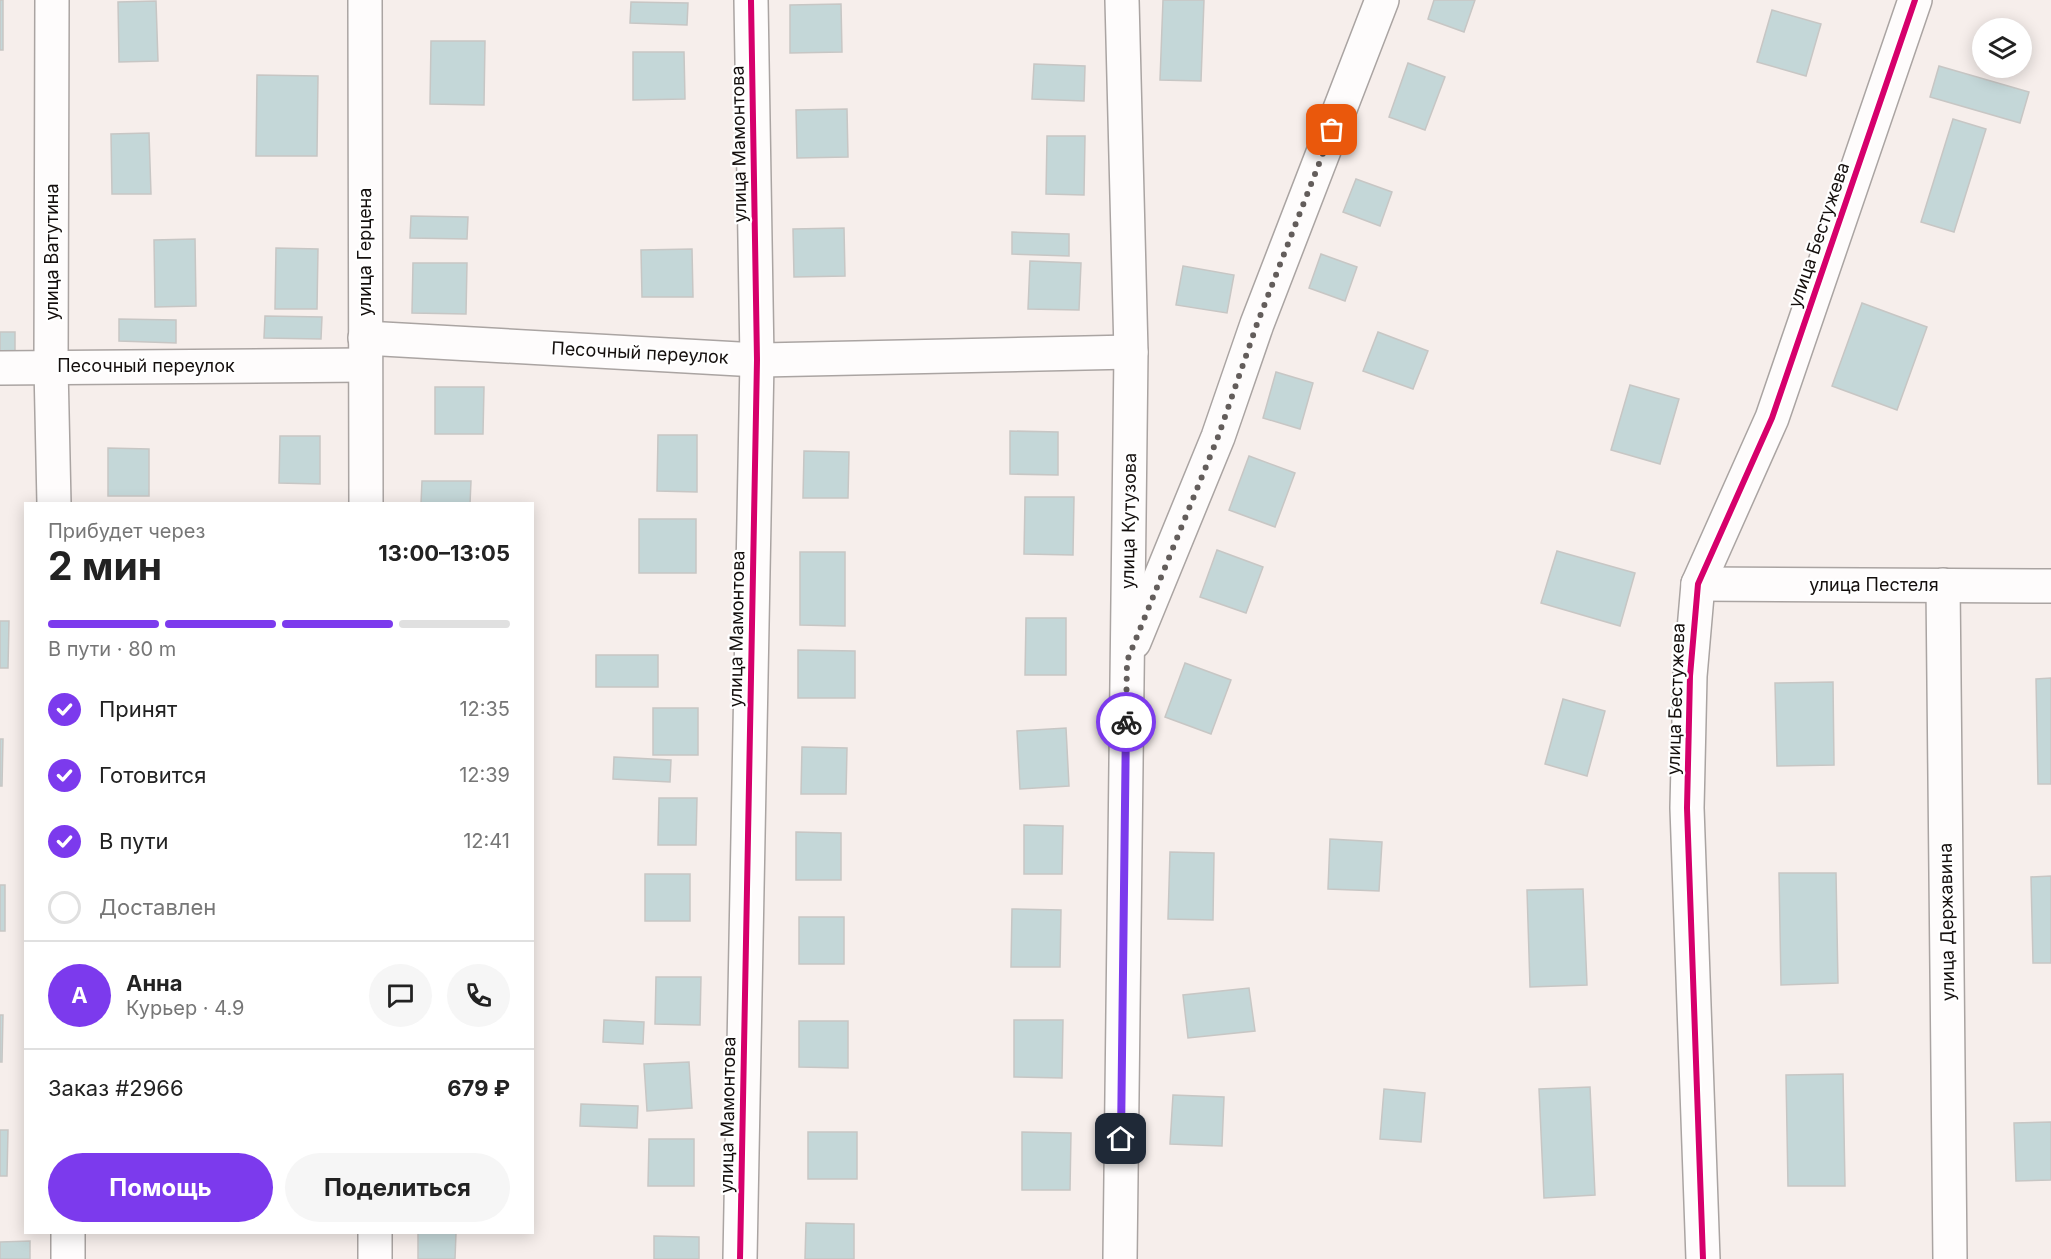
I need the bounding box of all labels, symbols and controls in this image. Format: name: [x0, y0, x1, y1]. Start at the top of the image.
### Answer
map controls: [1972, 18, 2032, 78]
button: layers: [1972, 18, 2032, 78]
street label: улица Мамонтова: [727, 65, 750, 223]
pin: [1306, 104, 1357, 155]
icon: bag: [1315, 113, 1348, 146]
street label: улица Бестужева: [1784, 159, 1853, 310]
street label: улица Ватутина: [41, 183, 62, 321]
street label: улица Герцена: [354, 188, 375, 316]
street label: Песочный переулок: [551, 337, 729, 368]
street label: Песочный переулок: [57, 355, 235, 376]
street label: улица Кутузова: [1117, 453, 1140, 589]
text: Прибудет через: [48, 519, 205, 543]
text: 13:00–13:05: [378, 540, 510, 566]
text: 2 мин: [48, 542, 162, 589]
street label: улица Мамонтова: [725, 550, 748, 708]
street label: улица Пестеля: [1809, 574, 1939, 595]
street label: улица Бестужева: [1662, 622, 1689, 775]
text: В пути · 80 m: [48, 637, 176, 661]
courier: [1096, 692, 1156, 752]
icon: check: [48, 693, 81, 726]
text: Принят: [99, 696, 177, 722]
text: 12:35: [459, 697, 510, 721]
icon: bike: [1110, 706, 1143, 739]
icon: check: [48, 759, 81, 792]
text: Готовится: [99, 762, 206, 788]
text: 12:39: [459, 763, 510, 787]
icon: check: [48, 825, 81, 858]
text: В пути: [99, 828, 168, 854]
text: 12:41: [463, 829, 510, 853]
street label: улица Державина: [1935, 843, 1958, 1001]
text: Доставлен: [99, 894, 216, 920]
button: chat: [369, 964, 432, 1027]
button: phone: [447, 964, 510, 1027]
text: Анна: [126, 970, 183, 996]
text: А: [71, 982, 88, 1008]
text: Курьер · 4.9: [126, 996, 245, 1020]
street label: улица Мамонтова: [716, 1036, 739, 1194]
text: Заказ #2966: [48, 1075, 184, 1101]
text: 679 ₽: [447, 1075, 510, 1101]
pin: [1095, 1113, 1146, 1164]
icon: home: [1104, 1122, 1137, 1155]
button: Помощь: [48, 1153, 273, 1222]
button: Поделиться: [285, 1153, 510, 1222]

